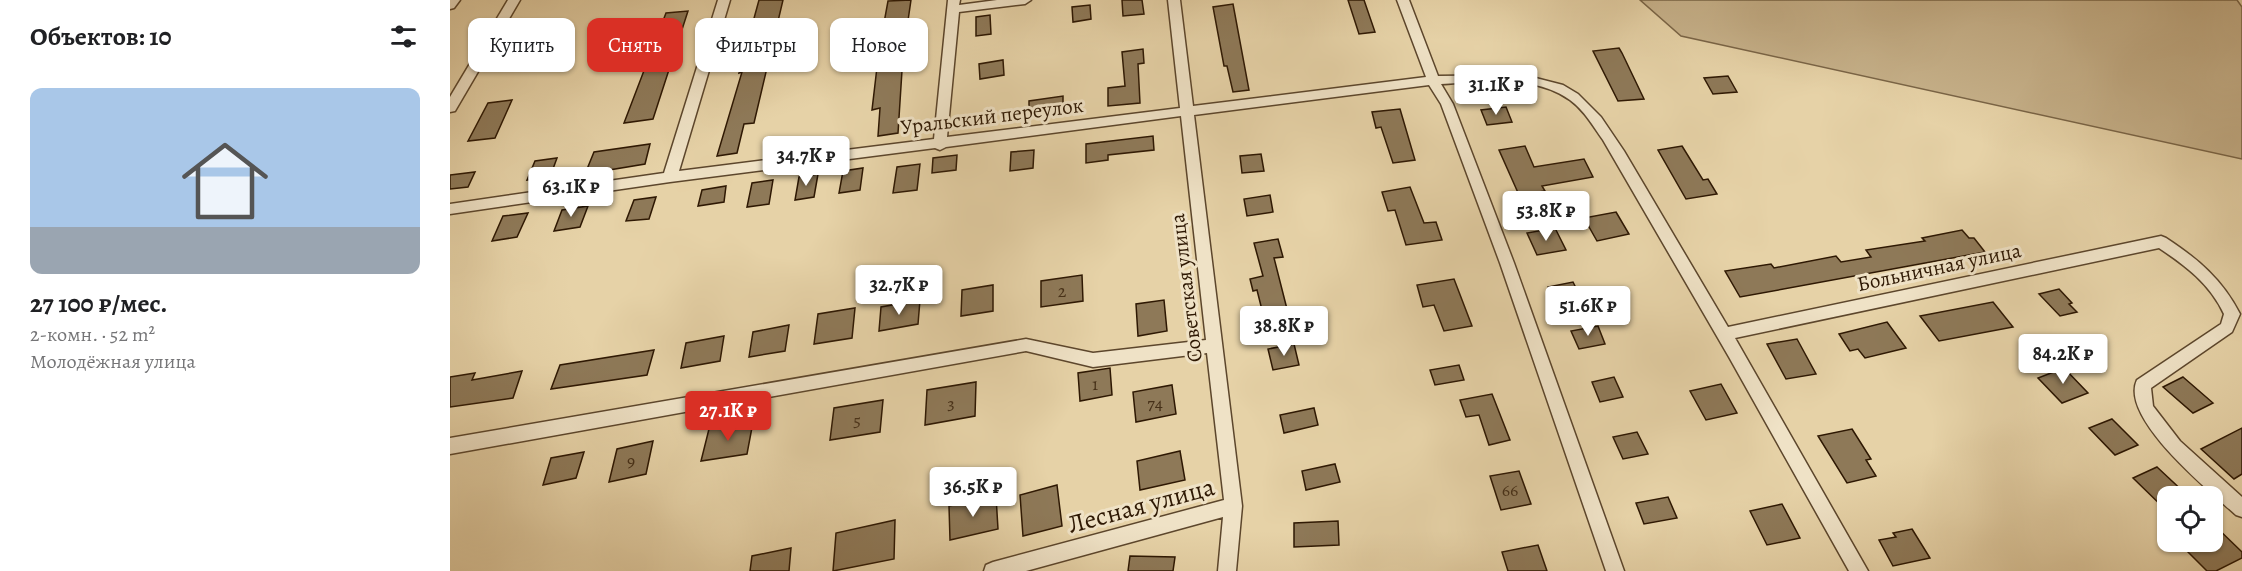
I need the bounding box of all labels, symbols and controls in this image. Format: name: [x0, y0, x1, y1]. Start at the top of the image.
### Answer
chip: Купить: [468, 18, 575, 72]
chip: Снять: [587, 18, 683, 72]
chip: Фильтры: [695, 18, 818, 72]
chip: Новое: [830, 18, 928, 72]
text: Объектов: 10: [30, 19, 172, 54]
icon: filters: [387, 20, 420, 53]
pin: 31.1K ₽: [1441, 65, 1551, 116]
text: 31.1K ₽: [1468, 71, 1524, 98]
street label: Уральский переулок: [899, 91, 1085, 141]
icon: home: [171, 127, 279, 235]
pin: 34.7K ₽: [751, 136, 861, 187]
text: 34.7K ₽: [777, 142, 835, 169]
pin: 63.1K ₽: [516, 167, 626, 218]
text: 63.1K ₽: [542, 173, 600, 200]
pin: 53.8K ₽: [1491, 191, 1601, 242]
text: 53.8K ₽: [1516, 197, 1576, 224]
street label: Советская улица: [1163, 212, 1209, 364]
street label: Больничная улица: [1854, 236, 2024, 298]
pin: 32.7K ₽: [844, 265, 954, 316]
text: 32.7K ₽: [869, 271, 929, 298]
house number: 2: [1058, 279, 1067, 303]
text: 27 100 ₽/мес.: [30, 286, 167, 321]
pin: 51.6K ₽: [1533, 286, 1643, 337]
text: 51.6K ₽: [1559, 292, 1617, 319]
pin: 38.8K ₽: [1229, 306, 1339, 357]
text: 38.8K ₽: [1254, 312, 1314, 339]
text: 2-комн. · 52 m²: [30, 321, 155, 348]
pin: 84.2K ₽: [2008, 334, 2118, 385]
text: 84.2K ₽: [2033, 340, 2093, 367]
text: Молодёжная улица: [30, 348, 196, 375]
house number: 1: [1092, 372, 1098, 396]
pin: 27.1K ₽: [673, 391, 783, 442]
house number: 3: [947, 391, 955, 415]
house number: 74: [1147, 391, 1163, 415]
text: 27.1K ₽: [699, 397, 757, 424]
house number: 5: [853, 408, 861, 432]
house number: 9: [627, 449, 635, 473]
pin: 36.5K ₽: [918, 467, 1028, 518]
street label: Лесная улица: [1064, 469, 1218, 542]
text: 36.5K ₽: [944, 473, 1002, 500]
house number: 66: [1502, 478, 1518, 502]
map controls: [2157, 486, 2223, 552]
button: locate: [2157, 486, 2223, 552]

